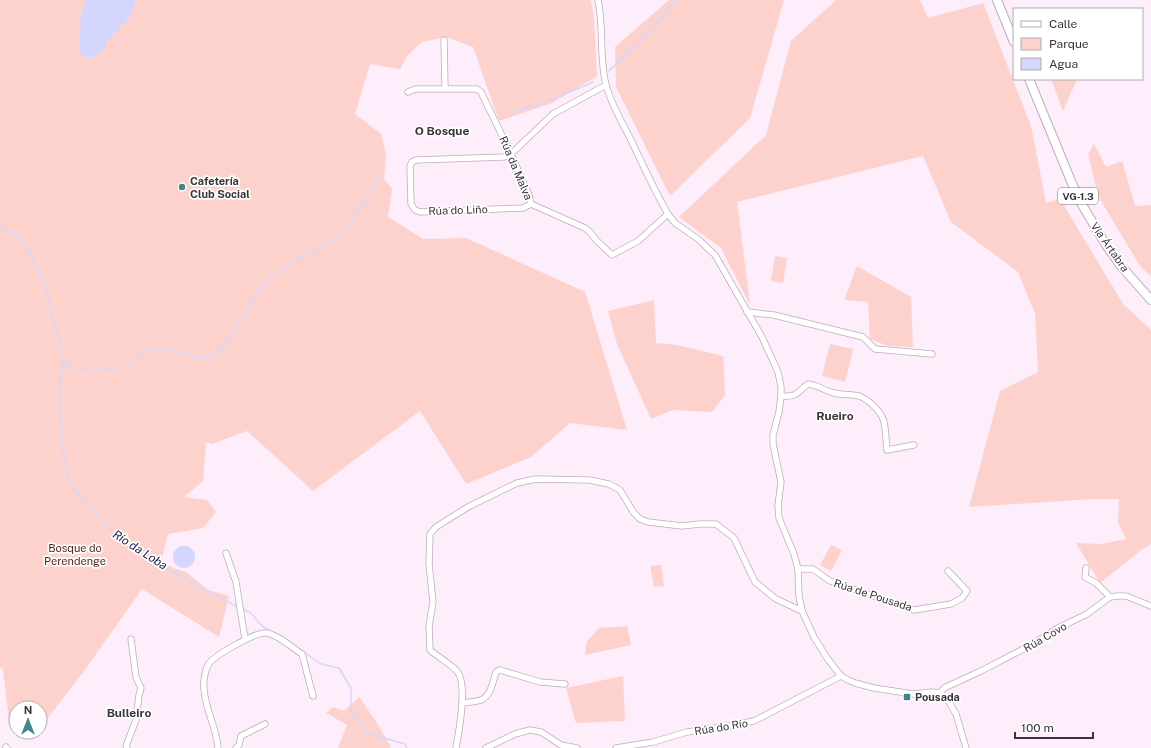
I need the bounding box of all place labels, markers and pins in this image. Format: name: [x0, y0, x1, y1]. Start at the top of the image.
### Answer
place label: Cafetería Club Social: [190, 175, 250, 200]
marker: Cafetería Club Social: [177, 182, 187, 192]
place label: Pousada: [915, 691, 960, 703]
marker: Pousada: [902, 692, 912, 702]

